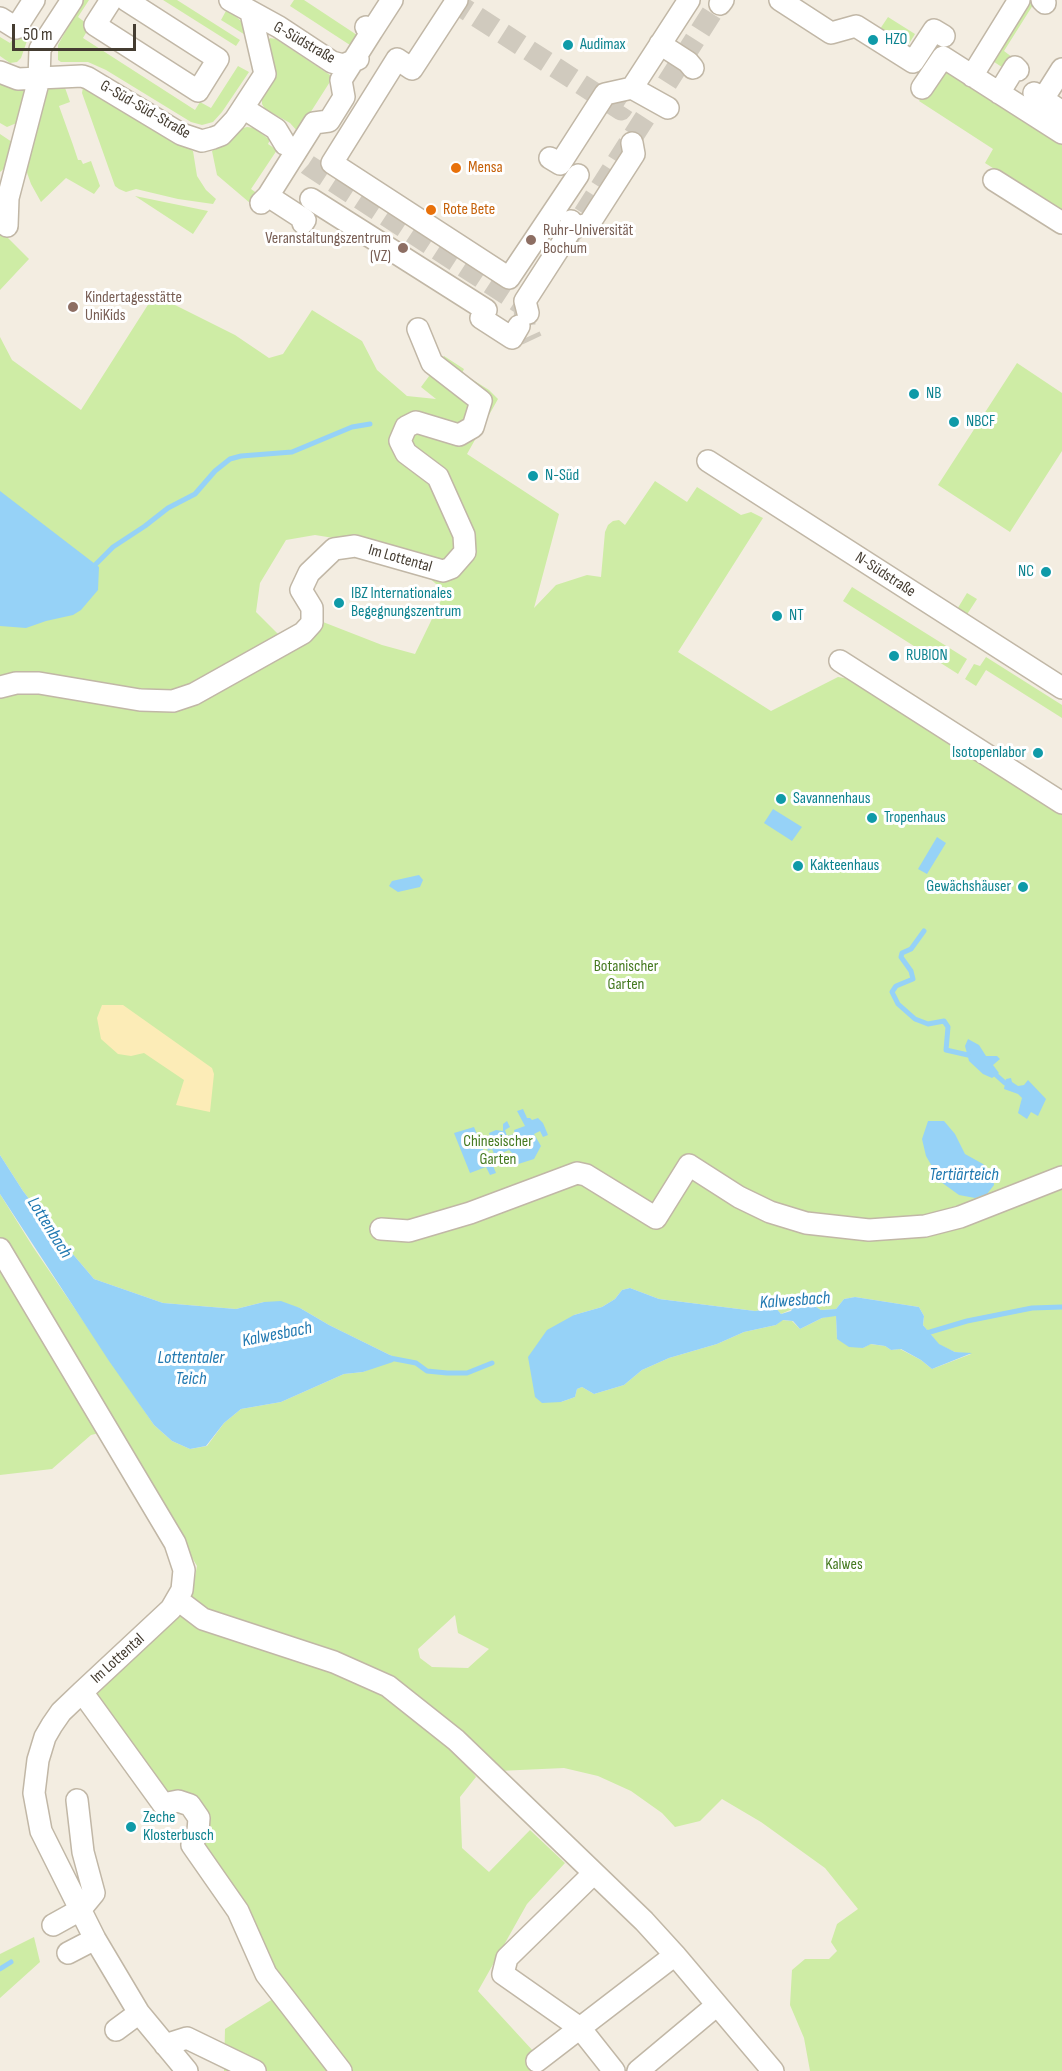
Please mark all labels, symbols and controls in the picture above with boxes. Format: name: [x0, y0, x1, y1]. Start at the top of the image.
scale bar: [15, 12, 140, 50]
street label: G-Südstraße: [270, 18, 338, 68]
text: 50 m: [23, 24, 53, 45]
place label: HZO: [885, 30, 907, 50]
marker: HZO: [866, 33, 880, 47]
place label: Audimax: [580, 35, 626, 55]
marker: Audimax: [561, 38, 575, 52]
street label: G-Süd-Süd-Straße: [96, 76, 194, 144]
place label: Mensa: [468, 158, 503, 178]
marker: Mensa: [449, 161, 463, 175]
place label: Rote Bete: [443, 200, 495, 220]
marker: Rote Bete: [424, 203, 438, 217]
place label: Ruhr-Universität Bochum: [543, 221, 633, 259]
place label: Veranstaltungszentrum (VZ): [265, 229, 391, 267]
marker: Ruhr-Universität Bochum: [524, 233, 538, 247]
marker: Veranstaltungszentrum (VZ): [396, 241, 410, 255]
place label: Kindertagesstätte UniKids: [85, 288, 182, 326]
marker: Kindertagesstätte UniKids: [66, 300, 80, 314]
place label: NB: [926, 384, 941, 404]
marker: NB: [907, 387, 921, 401]
place label: NBCF: [966, 412, 995, 432]
marker: NBCF: [947, 415, 961, 429]
place label: N-Süd: [545, 466, 579, 486]
marker: N-Süd: [526, 469, 540, 483]
street label: Im Lottental: [366, 541, 434, 577]
street label: N-Südstraße: [851, 548, 919, 602]
place label: NC: [1018, 562, 1034, 582]
marker: NC: [1039, 565, 1053, 579]
place label: IBZ Internationales Begegnungszentrum: [351, 584, 461, 622]
marker: IBZ Internationales Begegnungszentrum: [332, 596, 346, 610]
place label: NT: [789, 606, 804, 626]
marker: NT: [770, 609, 784, 623]
place label: RUBION: [906, 646, 948, 666]
marker: RUBION: [887, 649, 901, 663]
place label: Isotopenlabor: [952, 743, 1026, 763]
marker: Isotopenlabor: [1031, 746, 1045, 760]
place label: Savannenhaus: [793, 789, 870, 809]
marker: Savannenhaus: [774, 792, 788, 806]
place label: Tropenhaus: [884, 808, 946, 828]
marker: Tropenhaus: [865, 811, 879, 825]
place label: Kakteenhaus: [810, 856, 879, 876]
marker: Kakteenhaus: [791, 859, 805, 873]
place label: Gewächshäuser: [926, 877, 1011, 897]
marker: Gewächshäuser: [1016, 880, 1030, 894]
park label: Botanischer Garten: [594, 957, 658, 995]
park label: Chinesischer Garten: [463, 1132, 533, 1170]
water label: Tertiärteich: [929, 1164, 999, 1186]
water label: Lottenbach: [22, 1193, 76, 1263]
water label: Kalwesbach: [759, 1288, 831, 1314]
water label: Kalwesbach: [240, 1318, 314, 1352]
water label: Lottentaler Teich: [158, 1347, 224, 1390]
park label: Kalwes: [825, 1555, 863, 1575]
street label: Im Lottental: [87, 1630, 149, 1688]
place label: Zeche Klosterbusch: [143, 1808, 214, 1846]
marker: Zeche Klosterbusch: [124, 1820, 138, 1834]

